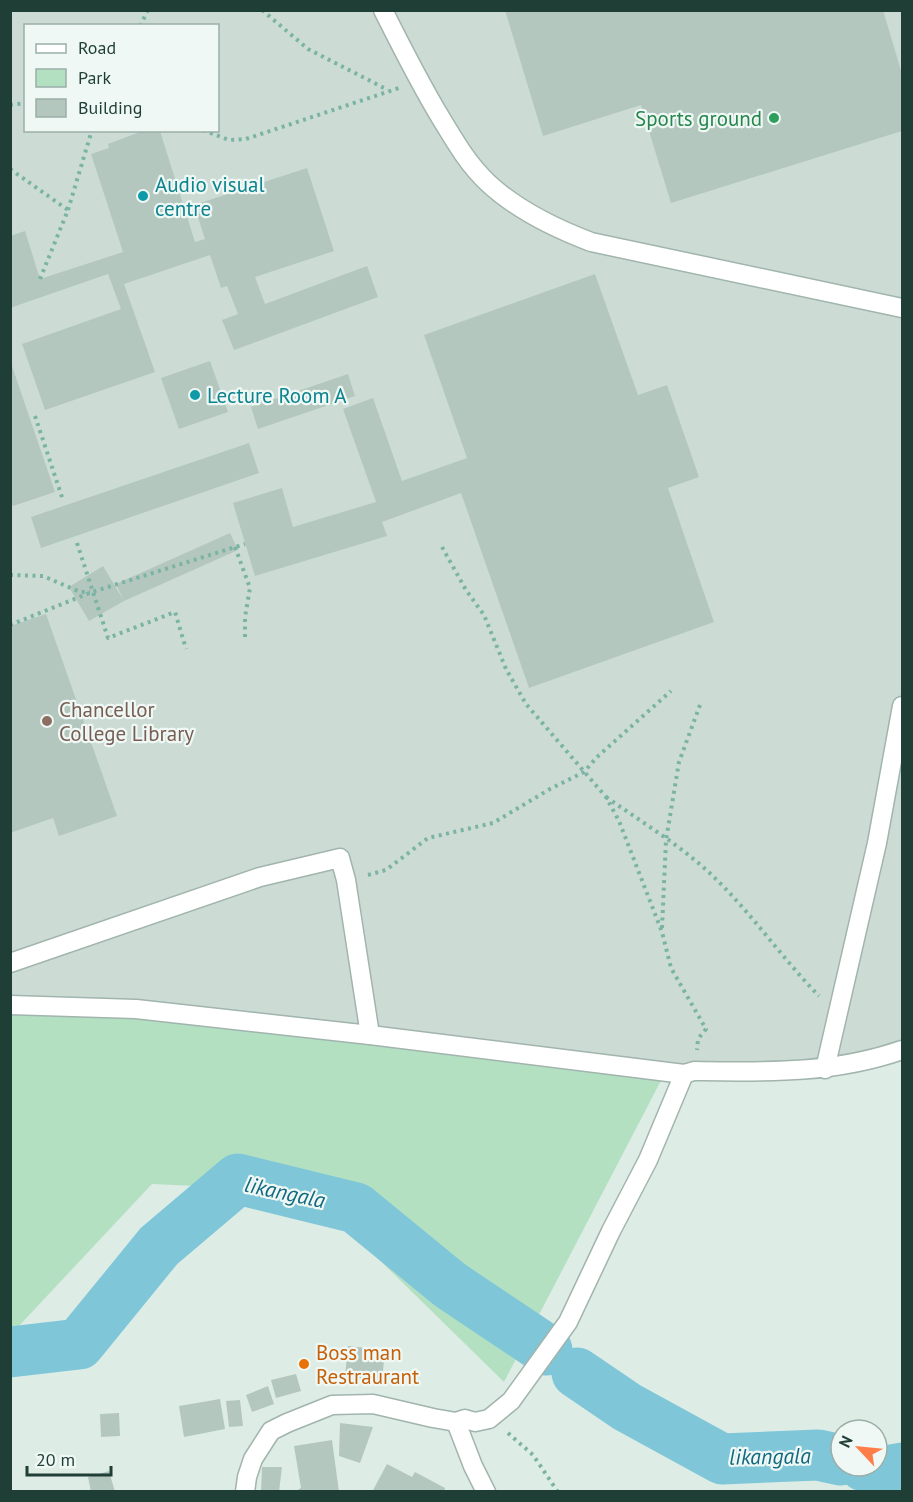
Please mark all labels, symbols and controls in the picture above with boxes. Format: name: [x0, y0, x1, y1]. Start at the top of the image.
legend: [24, 24, 219, 132]
text: Road: [78, 36, 116, 59]
text: Park: [78, 66, 111, 89]
text: Building: [78, 96, 142, 119]
place label: Sports ground: [635, 105, 762, 132]
marker: Sports ground: [767, 111, 781, 125]
place label: Audio visual centre: [155, 171, 265, 222]
marker: Audio visual centre: [136, 189, 150, 203]
place label: Lecture Room A: [207, 382, 347, 409]
marker: Lecture Room A: [188, 388, 202, 402]
place label: Chancellor College Library: [59, 696, 194, 747]
marker: Chancellor College Library: [40, 714, 54, 728]
water label: likangala: [242, 1170, 328, 1214]
place label: Boss man Restraurant: [316, 1339, 419, 1390]
marker: Boss man Restraurant: [297, 1357, 311, 1371]
north arrow: [829, 1418, 889, 1478]
text: N: [834, 1432, 857, 1451]
scale bar: [27, 1439, 111, 1477]
water label: likangala: [729, 1441, 811, 1471]
text: 20 m: [36, 1448, 75, 1471]

